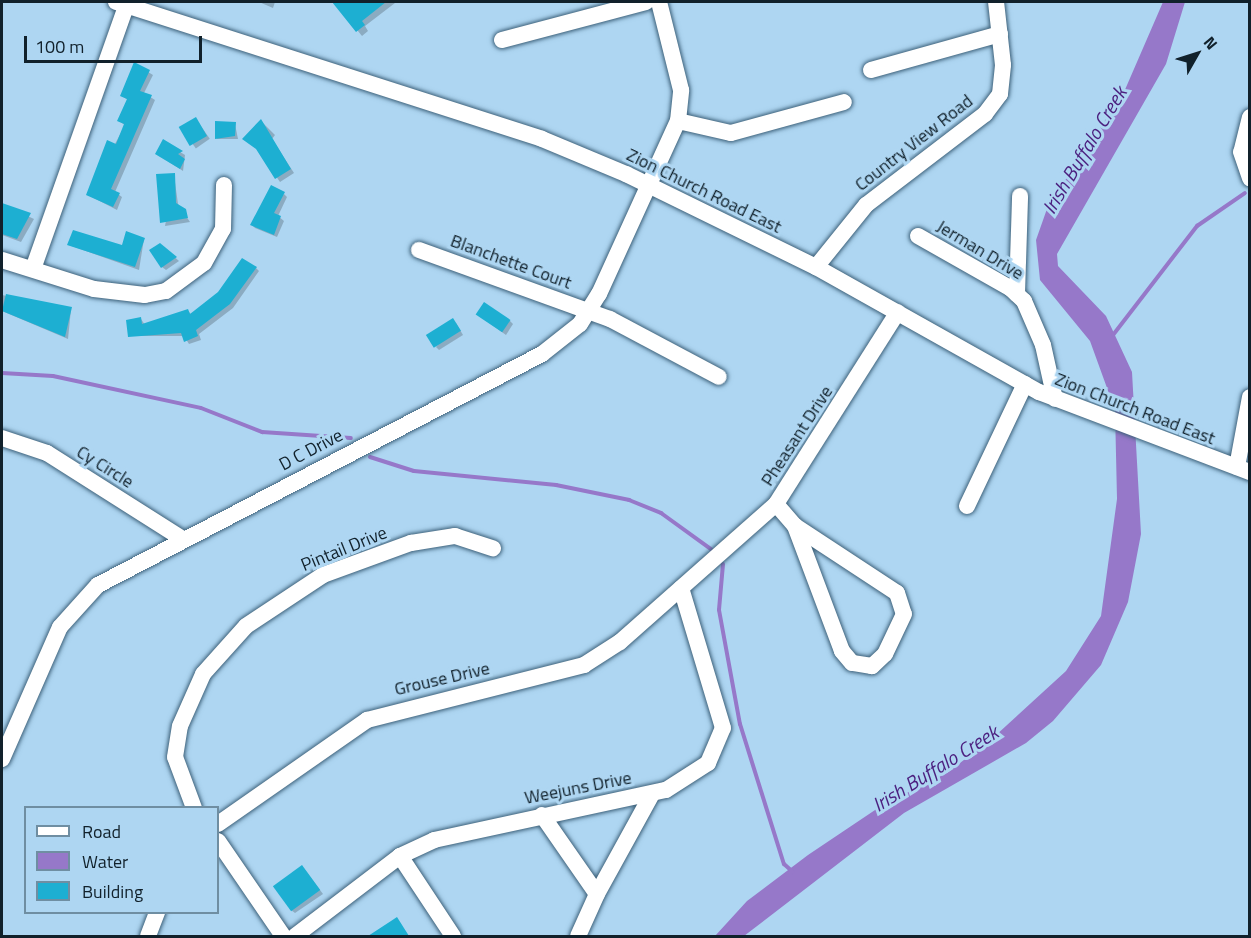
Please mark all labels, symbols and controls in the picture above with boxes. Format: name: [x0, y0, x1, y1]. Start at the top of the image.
scale bar: [27, 24, 206, 62]
north arrow: [1167, 24, 1227, 84]
text: N: [1198, 31, 1224, 55]
text: 100 m: [35, 33, 84, 60]
water label: Irish Buffalo Creek: [1037, 82, 1131, 218]
street label: Country View Road: [851, 90, 977, 196]
street label: Zion Church Road East: [623, 144, 785, 238]
street label: Jerman Drive: [933, 216, 1027, 284]
street label: Blanchette Court: [447, 230, 575, 294]
street label: Zion Church Road East: [1052, 368, 1218, 450]
street label: Pheasant Drive: [757, 382, 837, 490]
street label: D C Drive: [276, 424, 346, 476]
street label: Cy Circle: [73, 441, 137, 493]
street label: Pintail Drive: [298, 522, 390, 576]
street label: Grouse Drive: [392, 658, 492, 700]
water label: Irish Buffalo Creek: [868, 720, 1002, 816]
street label: Weejuns Drive: [523, 767, 633, 809]
legend: [24, 806, 219, 914]
text: Road: [82, 818, 121, 845]
text: Water: [82, 848, 128, 875]
text: Building: [82, 878, 143, 905]

